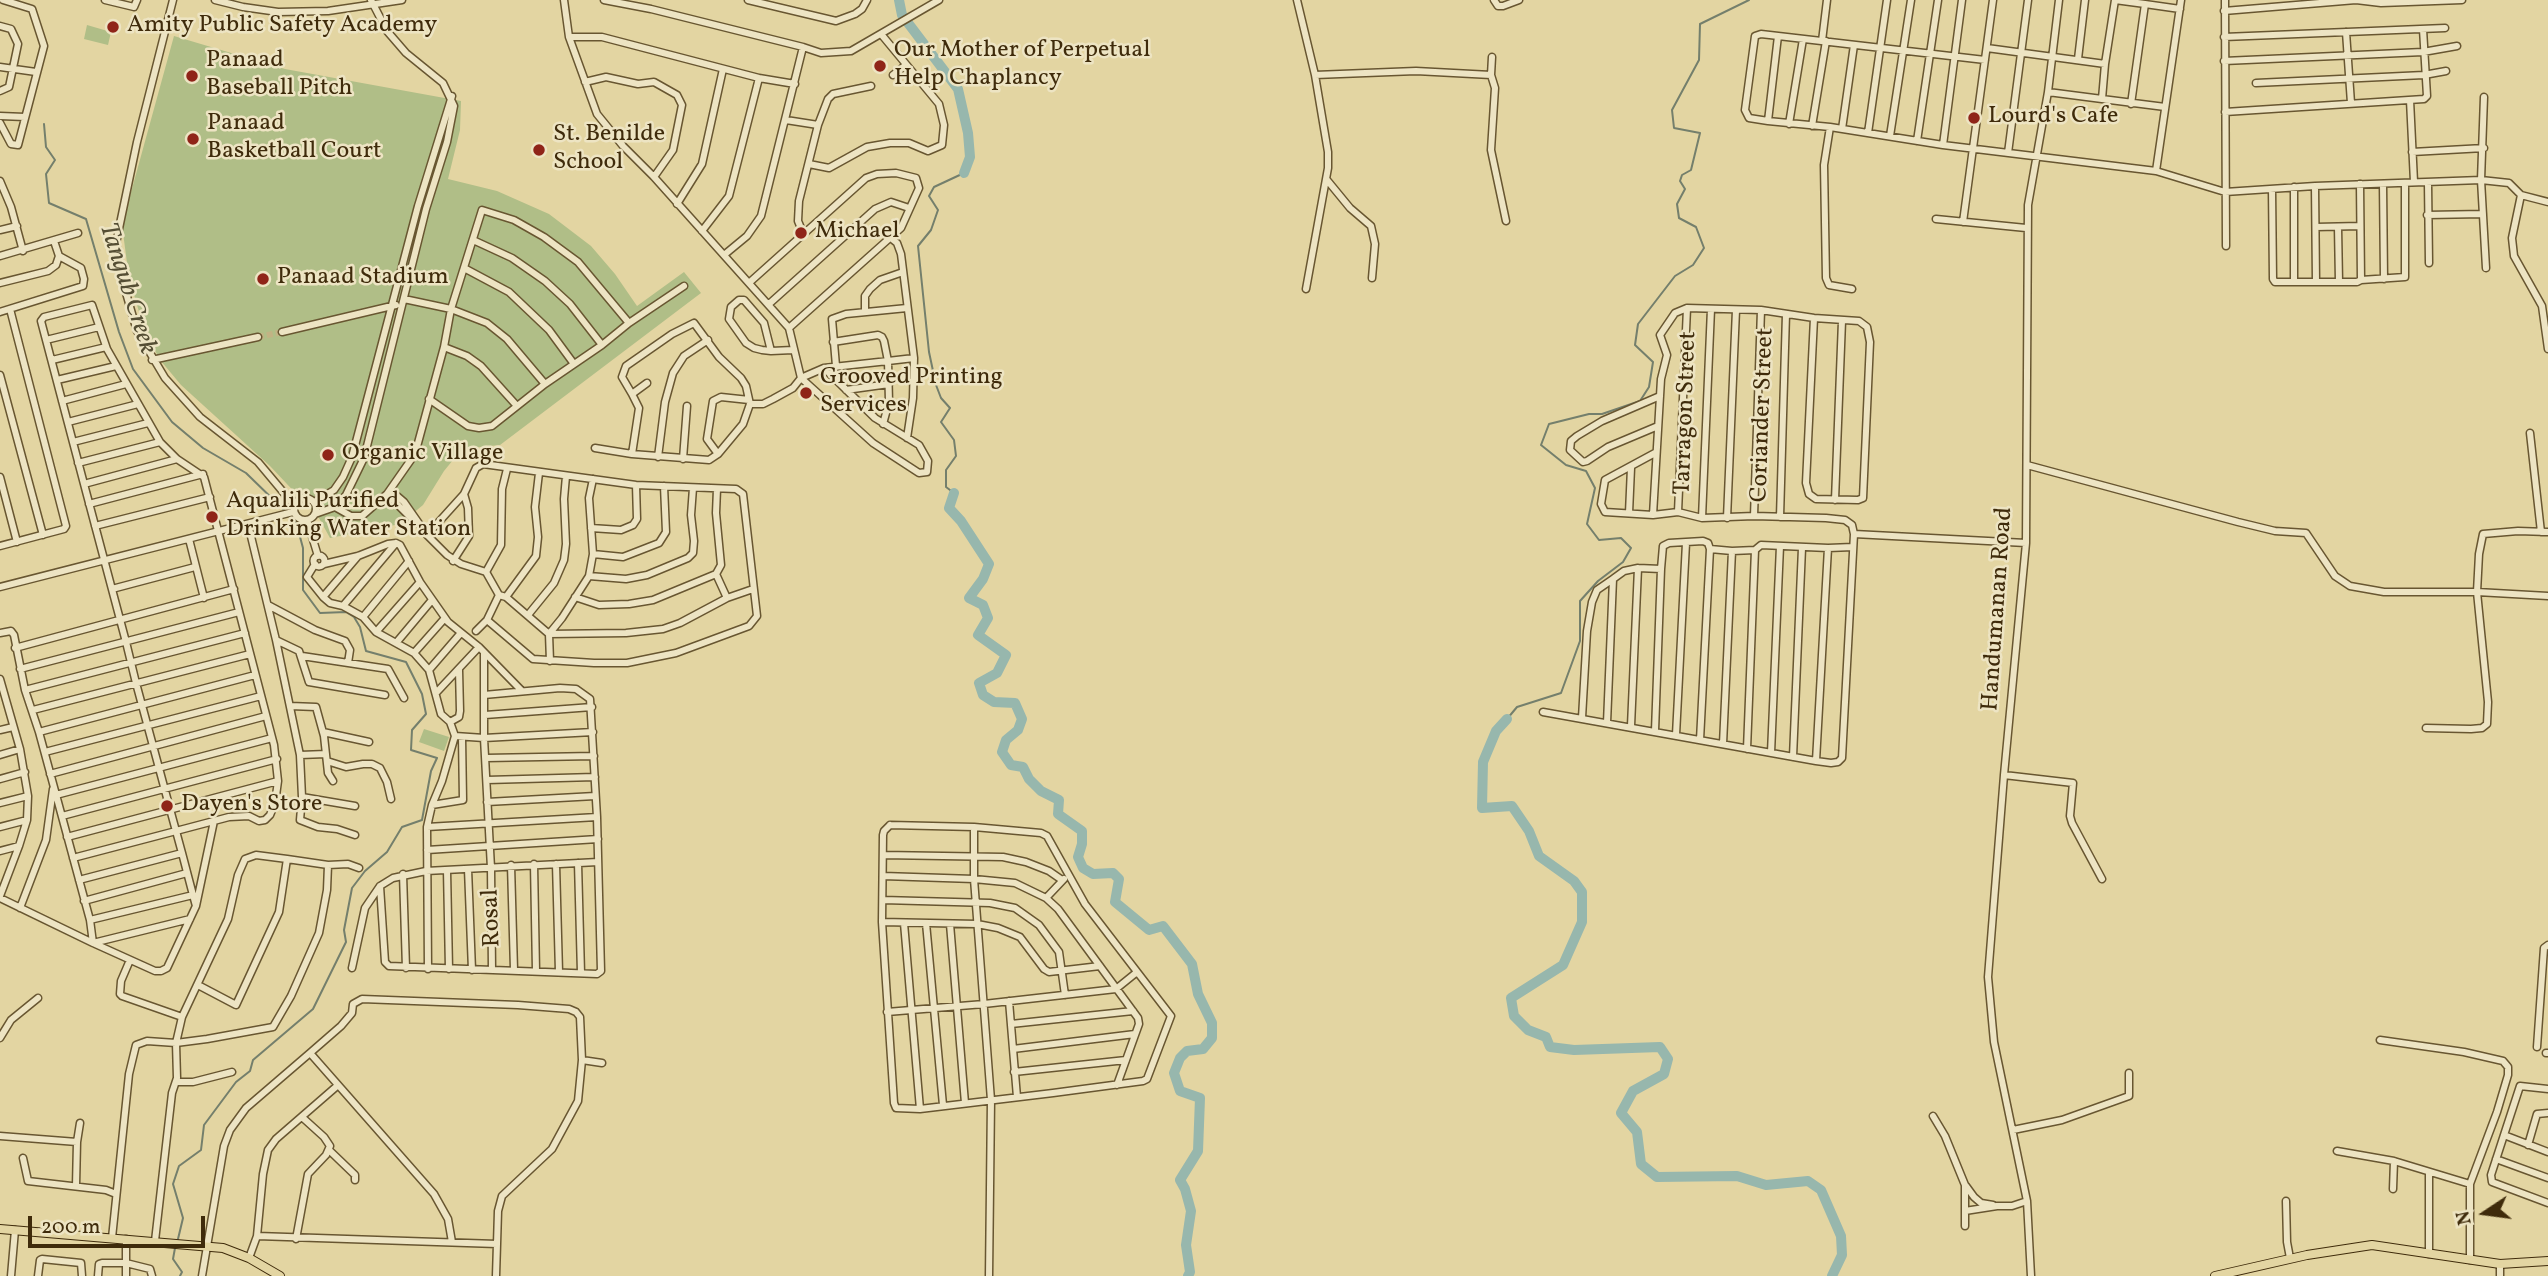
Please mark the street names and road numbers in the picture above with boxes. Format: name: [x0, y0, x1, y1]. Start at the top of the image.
street label: Coriander Street: [1747, 327, 1781, 503]
street label: Tarragon Street: [1670, 331, 1704, 495]
street label: Handumanan Road: [1978, 506, 2020, 712]
street label: Rosal: [478, 888, 508, 948]

